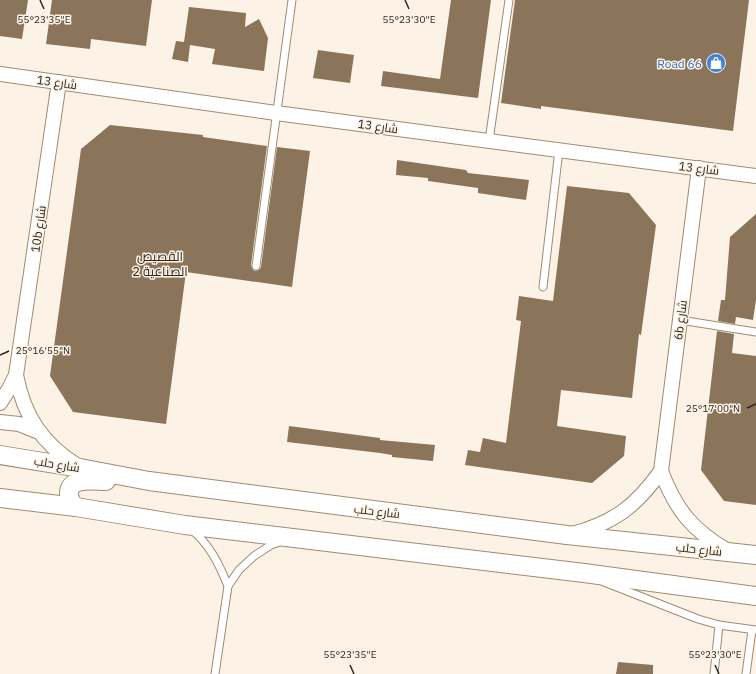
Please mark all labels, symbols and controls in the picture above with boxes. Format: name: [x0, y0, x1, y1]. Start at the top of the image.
text: 55°23'35"E: [17, 13, 71, 26]
text: 55°23'30"E: [382, 13, 436, 26]
shop icon: Road 66: [705, 52, 727, 74]
place label: Road 66: [657, 56, 702, 71]
street label: شارع 13: [36, 72, 78, 93]
street label: شارع 13: [357, 116, 399, 137]
street label: شارع 13: [678, 158, 720, 179]
street label: 10b شارع: [27, 204, 50, 254]
district label: القصيص الصناعية 2: [132, 248, 188, 280]
street label: 6b شارع: [670, 299, 691, 341]
text: 25°16'55"N: [16, 344, 70, 357]
text: 25°17'00"N: [686, 402, 740, 415]
street label: شارع حلب: [33, 453, 81, 476]
street label: شارع حلب: [353, 501, 401, 522]
street label: شارع حلب: [675, 539, 723, 560]
text: 55°23'35"E: [323, 648, 377, 661]
text: 55°23'30"E: [688, 648, 742, 661]

